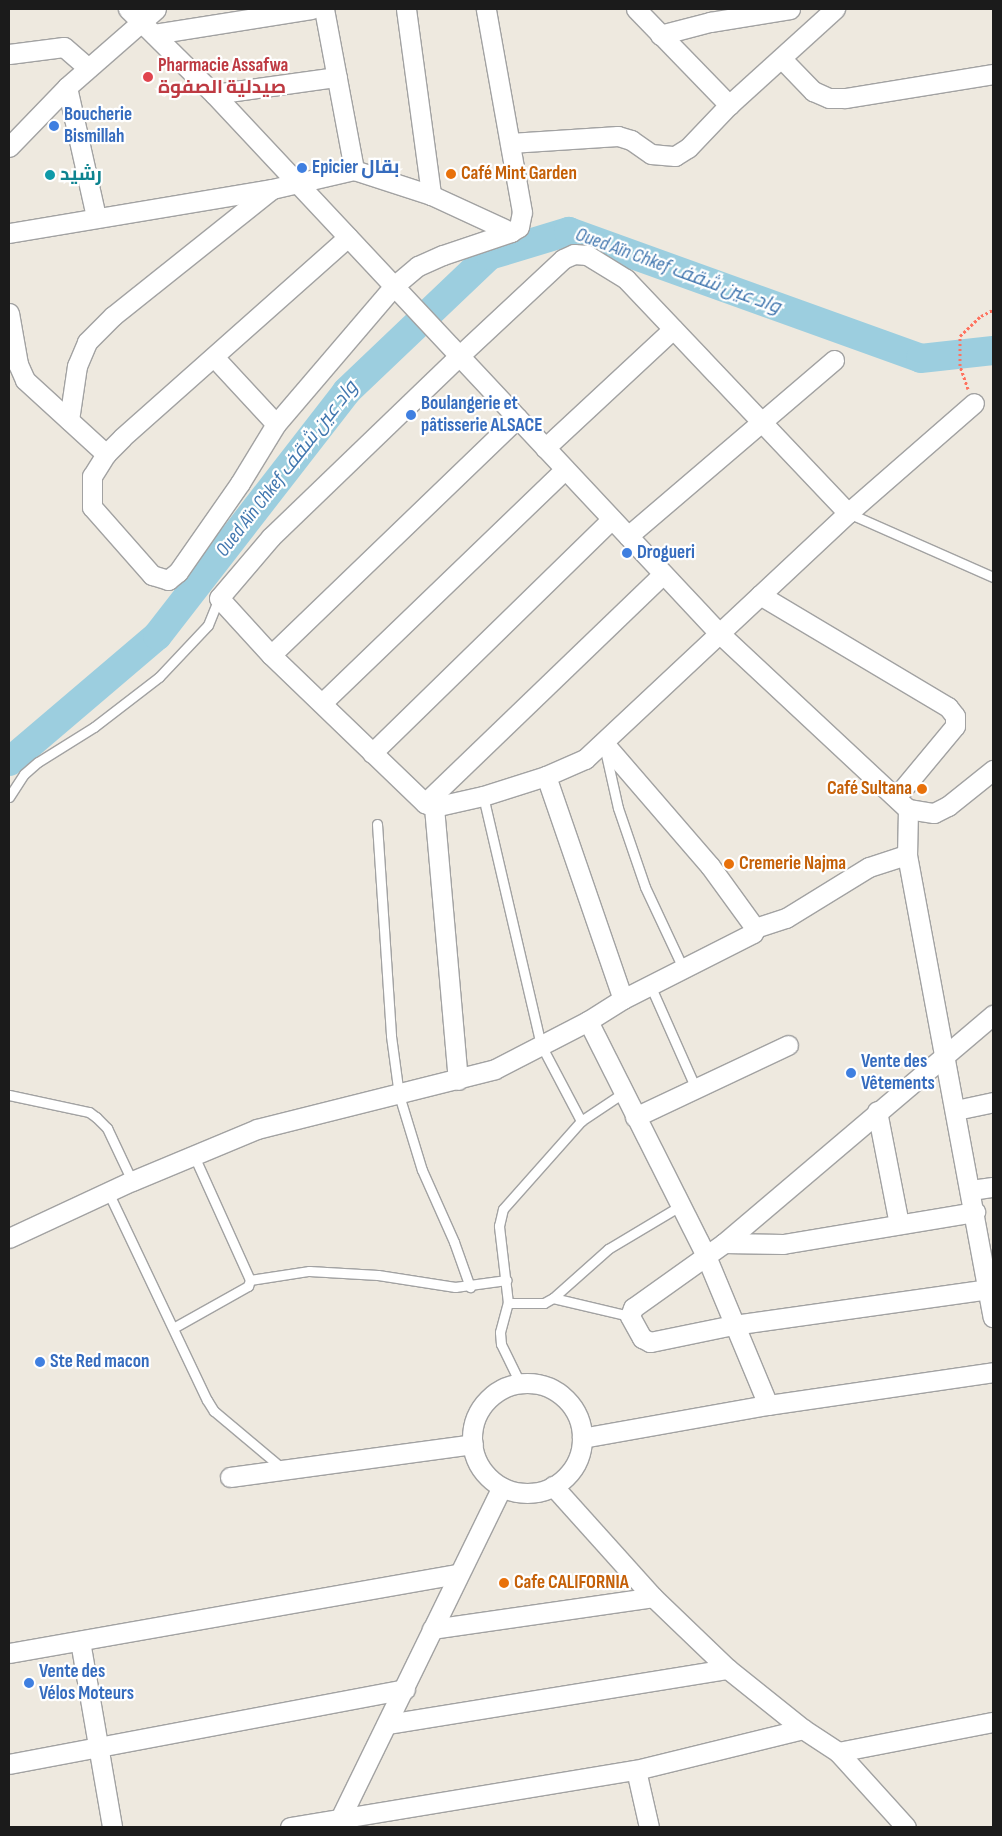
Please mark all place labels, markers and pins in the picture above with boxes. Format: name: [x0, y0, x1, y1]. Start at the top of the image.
place label: Pharmacie Assafwa صيدلية الصفوة: [158, 55, 288, 99]
marker: Pharmacie Assafwa صيدلية الصفوة: [142, 71, 154, 83]
place label: Boucherie Bismillah: [64, 104, 132, 148]
marker: Boucherie Bismillah: [48, 120, 60, 132]
place label: Epicier بقال: [312, 157, 399, 179]
marker: Epicier بقال: [296, 162, 308, 174]
place label: Café Mint Garden: [461, 163, 577, 185]
place label: رشيد: [60, 164, 102, 186]
marker: Café Mint Garden: [445, 168, 457, 180]
marker: رشيد: [44, 169, 56, 181]
place label: Boulangerie et pâtisserie ALSACE: [421, 393, 542, 437]
marker: Boulangerie et pâtisserie ALSACE: [405, 409, 417, 421]
place label: Drogueri: [637, 542, 695, 564]
marker: Drogueri: [621, 547, 633, 559]
place label: Café Sultana: [827, 778, 912, 800]
marker: Café Sultana: [916, 783, 928, 795]
place label: Cremerie Najma: [739, 853, 846, 875]
marker: Cremerie Najma: [723, 858, 735, 870]
place label: Vente des Vêtements: [861, 1051, 935, 1095]
marker: Vente des Vêtements: [845, 1067, 857, 1079]
place label: Ste Red macon: [50, 1351, 149, 1373]
marker: Ste Red macon: [34, 1356, 46, 1368]
place label: Cafe CALIFORNIA: [514, 1572, 629, 1594]
marker: Cafe CALIFORNIA: [498, 1577, 510, 1589]
place label: Vente des Vélos Moteurs: [39, 1661, 134, 1705]
marker: Vente des Vélos Moteurs: [23, 1677, 35, 1689]

